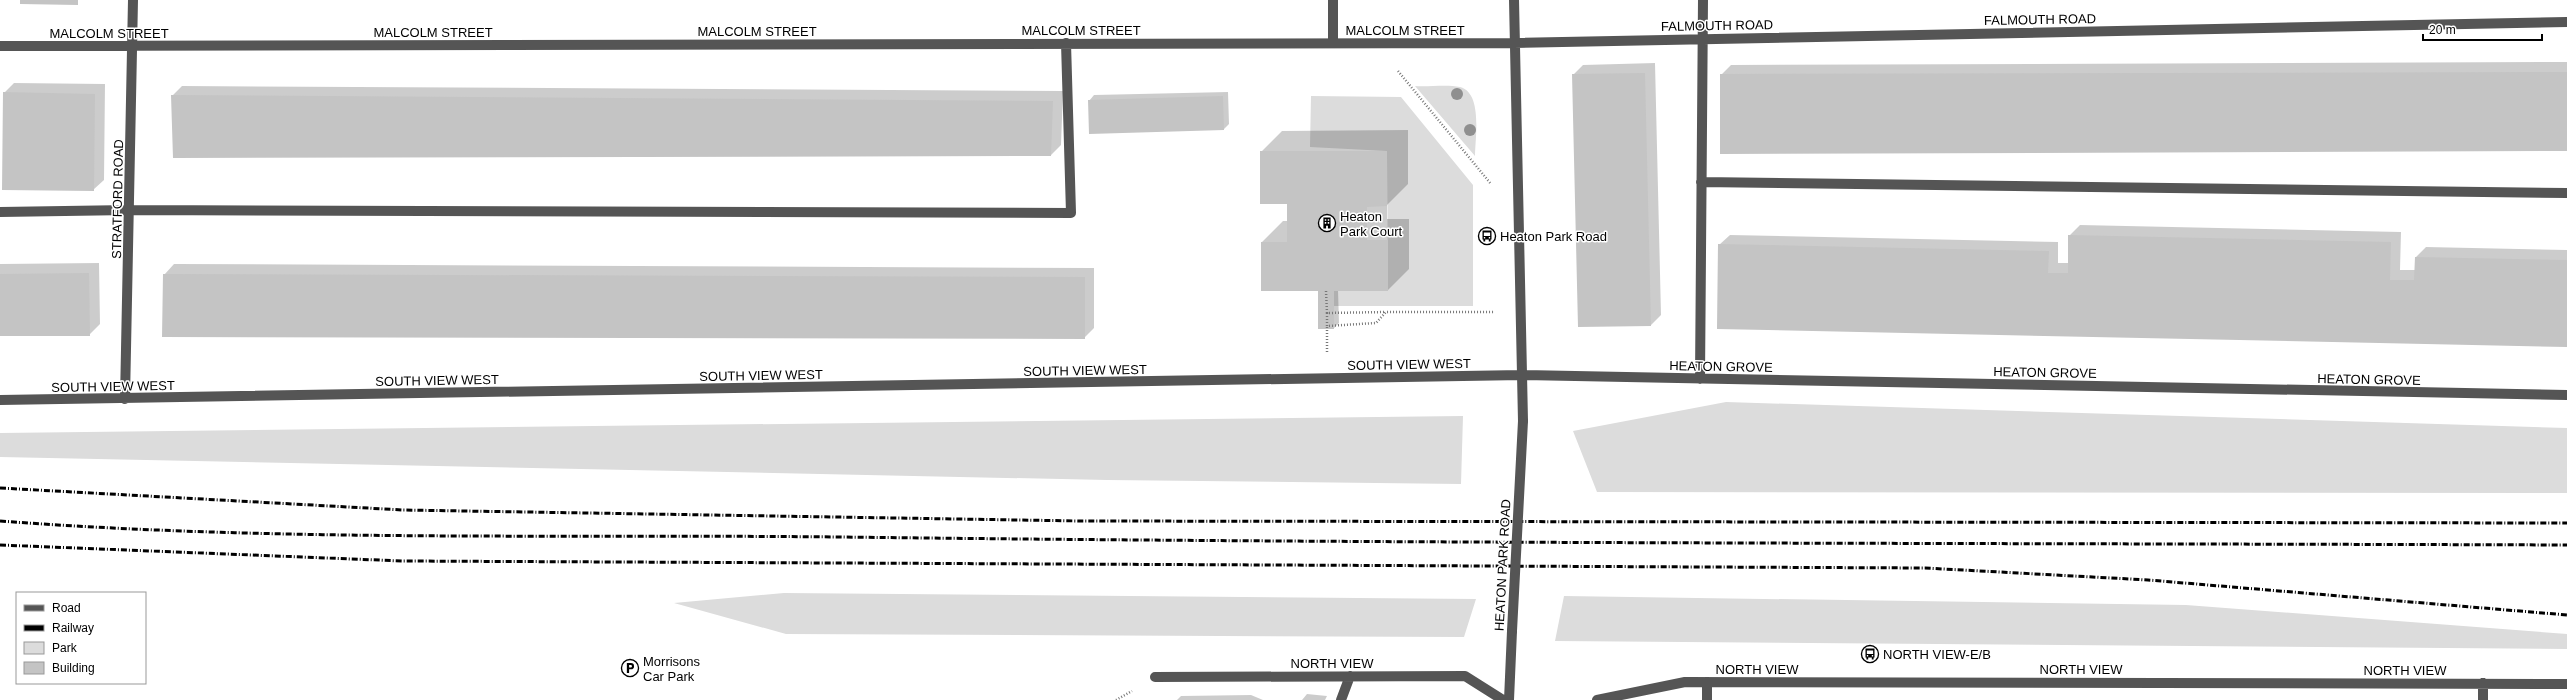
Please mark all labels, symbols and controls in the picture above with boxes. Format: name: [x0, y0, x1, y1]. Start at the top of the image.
street label: FALMOUTH ROAD: [1984, 11, 2096, 28]
scale bar: [2423, 16, 2542, 42]
street label: FALMOUTH ROAD: [1661, 17, 1773, 34]
street label: MALCOLM STREET: [1021, 23, 1141, 38]
street label: MALCOLM STREET: [1345, 23, 1465, 38]
text: 20 m: [2429, 23, 2456, 37]
street label: MALCOLM STREET: [697, 24, 817, 39]
street label: MALCOLM STREET: [373, 25, 493, 40]
street label: MALCOLM STREET: [49, 26, 169, 41]
street label: STRATFORD ROAD: [109, 139, 126, 259]
place label: Heaton Park Court: [1340, 209, 1403, 239]
building icon: Heaton Park Court: [1317, 213, 1337, 233]
bus stop icon: Heaton Park Road: [1477, 226, 1497, 246]
place label: Heaton Park Road: [1500, 229, 1607, 244]
street label: SOUTH VIEW WEST: [1347, 356, 1471, 373]
street label: HEATON GROVE: [1669, 358, 1773, 375]
street label: SOUTH VIEW WEST: [1023, 362, 1147, 379]
street label: HEATON GROVE: [1993, 364, 2097, 381]
street label: SOUTH VIEW WEST: [699, 367, 823, 384]
street label: HEATON GROVE: [2317, 371, 2421, 388]
street label: SOUTH VIEW WEST: [375, 372, 499, 389]
street label: SOUTH VIEW WEST: [51, 378, 175, 395]
street label: HEATON PARK ROAD: [1492, 499, 1513, 631]
legend: [16, 592, 146, 684]
text: Road: [52, 601, 81, 615]
text: Railway: [52, 621, 94, 635]
text: Park: [52, 641, 78, 655]
bus stop icon: NORTH VIEW-E/B: [1860, 644, 1880, 664]
place label: NORTH VIEW-E/B: [1883, 647, 1991, 662]
place label: Morrisons Car Park: [643, 654, 701, 684]
street label: NORTH VIEW: [1291, 656, 1374, 671]
parking icon: Morrisons Car Park: [620, 658, 640, 678]
text: Building: [52, 661, 95, 675]
street label: NORTH VIEW: [1716, 662, 1799, 677]
street label: NORTH VIEW: [2040, 662, 2123, 677]
street label: NORTH VIEW: [2364, 663, 2447, 678]

